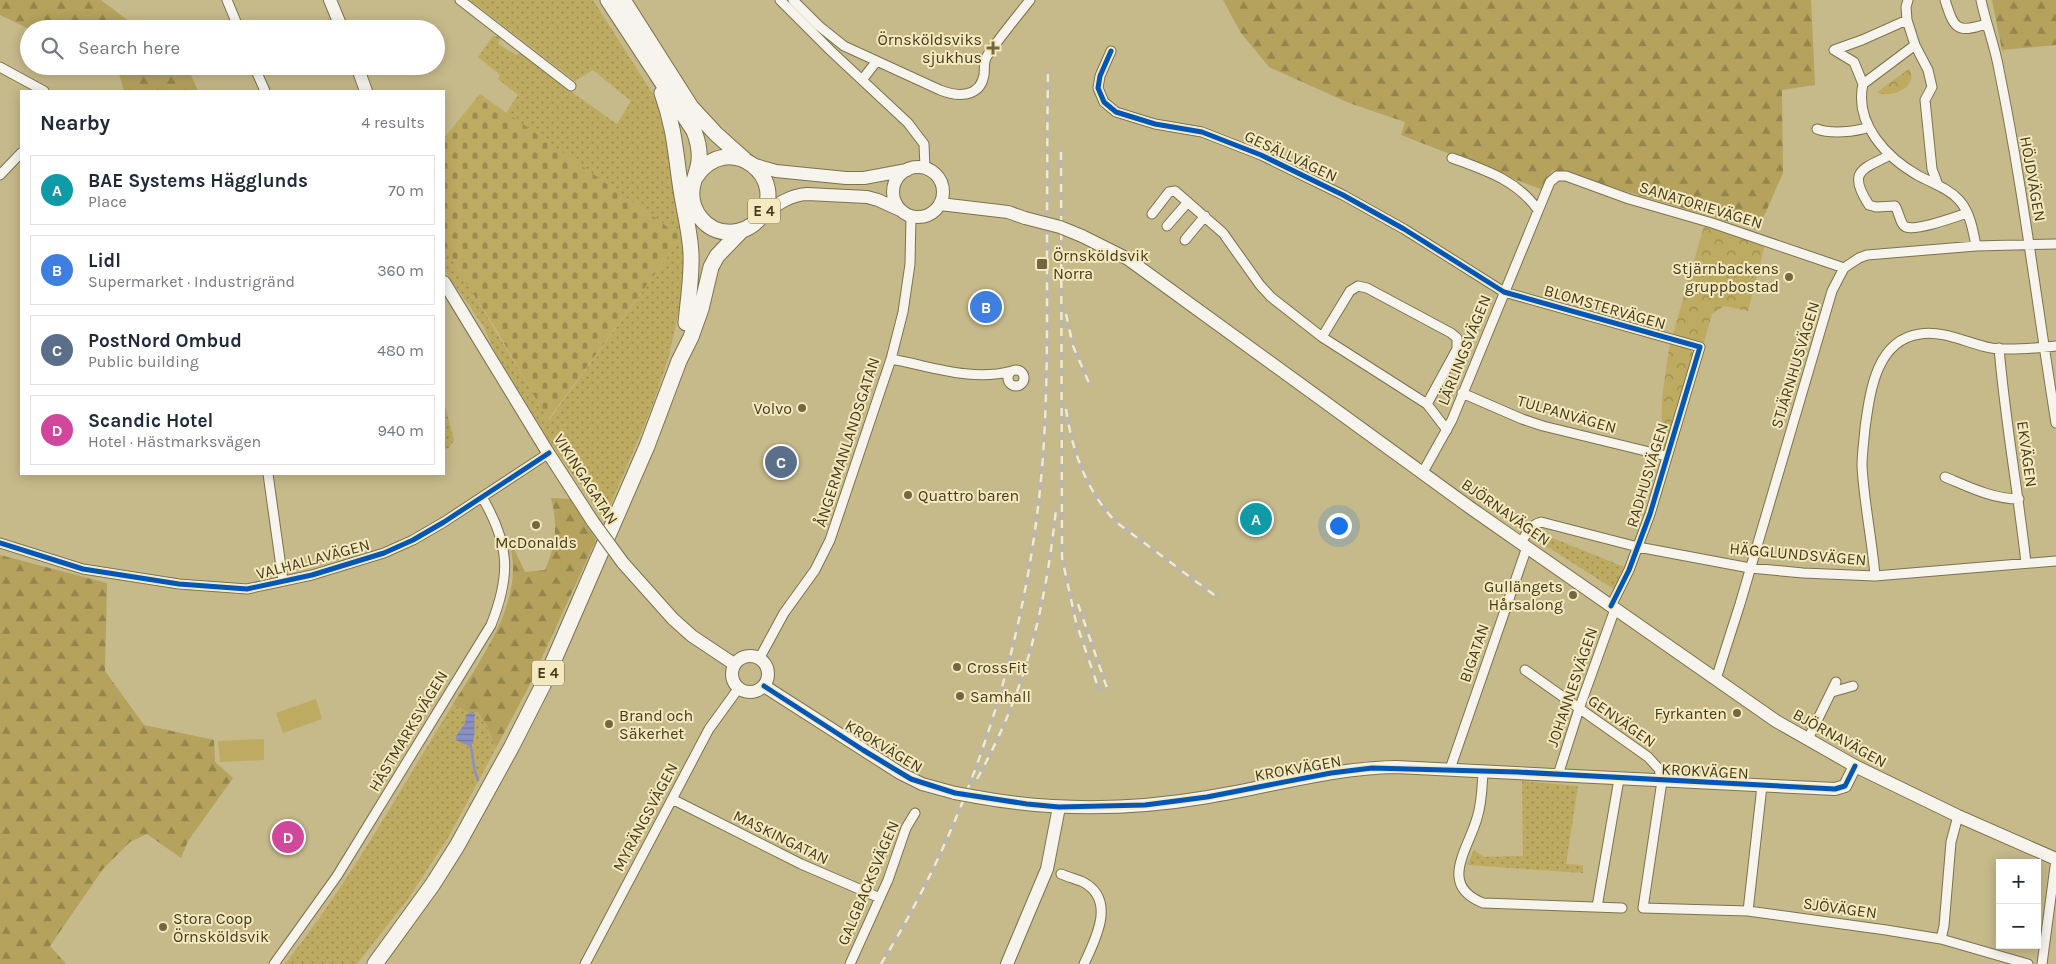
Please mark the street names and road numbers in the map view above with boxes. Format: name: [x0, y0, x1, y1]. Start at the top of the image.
street label: GESÄLLVÄGEN: [1242, 126, 1340, 186]
street label: HÖJDVÄGEN: [2016, 135, 2050, 223]
street label: SANATORIEVÄGEN: [1637, 177, 1765, 233]
road number: E 4: [748, 198, 780, 224]
street label: BLOMSTERVÄGEN: [1542, 281, 1668, 333]
street label: LÄRLINGSVÄGEN: [1433, 292, 1495, 408]
street label: STJÄRNHUSVÄGEN: [1767, 299, 1823, 431]
street label: ÅNGERMANLANDSGATAN: [811, 355, 883, 529]
street label: TULPANVÄGEN: [1515, 391, 1619, 437]
street label: RADHUSVÄGEN: [1622, 420, 1672, 530]
street label: EKVÄGEN: [2013, 420, 2041, 488]
street label: VIKINGAGATAN: [550, 430, 622, 528]
street label: BJÖRNAVÄGEN: [1458, 474, 1554, 550]
street label: VALHALLAVÄGEN: [254, 535, 372, 583]
street label: HÄGGLUNDSVÄGEN: [1729, 539, 1867, 569]
street label: BIGATAN: [1455, 621, 1493, 685]
street label: JOHANNESVÄGEN: [1543, 625, 1601, 749]
road number: E 4: [532, 660, 564, 686]
street label: HÄSTMARKSVÄGEN: [364, 667, 452, 795]
street label: GENVÄGEN: [1585, 691, 1659, 751]
street label: BJÖRNAVÄGEN: [1790, 704, 1890, 772]
street label: KROKVÄGEN: [842, 715, 926, 777]
street label: KROKVÄGEN: [1253, 751, 1343, 785]
street label: MYRÄNGSVÄGEN: [608, 759, 682, 875]
street label: KROKVÄGEN: [1661, 759, 1749, 783]
street label: MASKINGATAN: [730, 806, 832, 868]
street label: GALGBACKSVÄGEN: [833, 818, 903, 948]
street label: SJÖVÄGEN: [1802, 893, 1878, 923]

